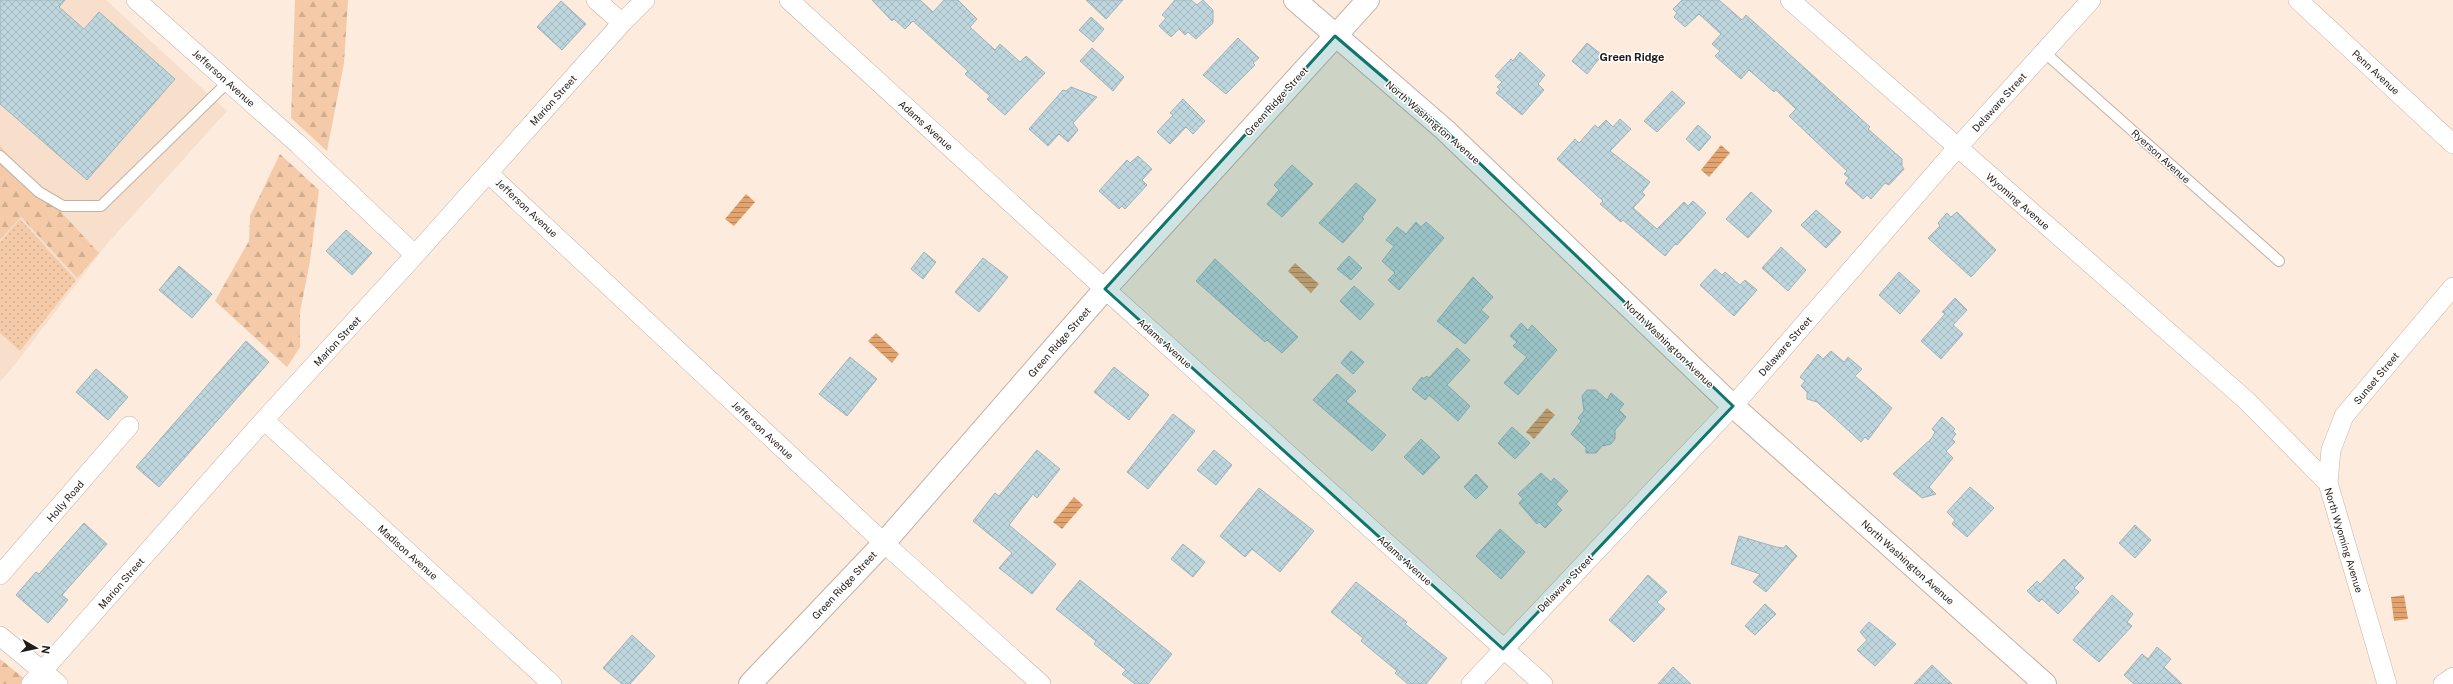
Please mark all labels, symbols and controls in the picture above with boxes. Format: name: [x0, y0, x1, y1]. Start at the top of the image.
street label: Jefferson Avenue: [190, 47, 258, 109]
street label: Penn Avenue: [2350, 47, 2402, 97]
district label: Green Ridge: [1600, 51, 1664, 63]
street label: Green Ridge Street: [1242, 64, 1310, 138]
street label: Delaware Street: [1969, 70, 2029, 134]
street label: Marion Street: [527, 72, 579, 128]
street label: North Washington Avenue: [1384, 78, 1483, 166]
street label: Adams Avenue: [896, 97, 956, 153]
street label: Ryerson Avenue: [2129, 127, 2193, 186]
street label: Wyoming Avenue: [1984, 170, 2053, 232]
street label: Jefferson Avenue: [494, 176, 561, 240]
street label: North Washington Avenue: [1621, 298, 1717, 390]
street label: Green Ridge Street: [1025, 304, 1093, 380]
street label: Marion Street: [311, 314, 363, 368]
street label: Delaware Street: [1756, 314, 1814, 378]
street label: Adams Avenue: [1135, 315, 1195, 371]
street label: Sunset Street: [2351, 349, 2401, 406]
street label: Jefferson Avenue: [730, 398, 797, 462]
street label: Holly Road: [44, 478, 86, 524]
street label: North Wyoming Avenue: [2322, 486, 2366, 594]
street label: North Washington Avenue: [1859, 517, 1957, 607]
street label: Madison Avenue: [376, 522, 441, 582]
street label: Adams Avenue: [1375, 532, 1435, 588]
street label: Green Ridge Street: [809, 548, 879, 622]
street label: Delaware Street: [1535, 552, 1596, 614]
street label: Marion Street: [96, 555, 147, 611]
north arrow: [16, 628, 56, 668]
text: N: [39, 644, 52, 655]

